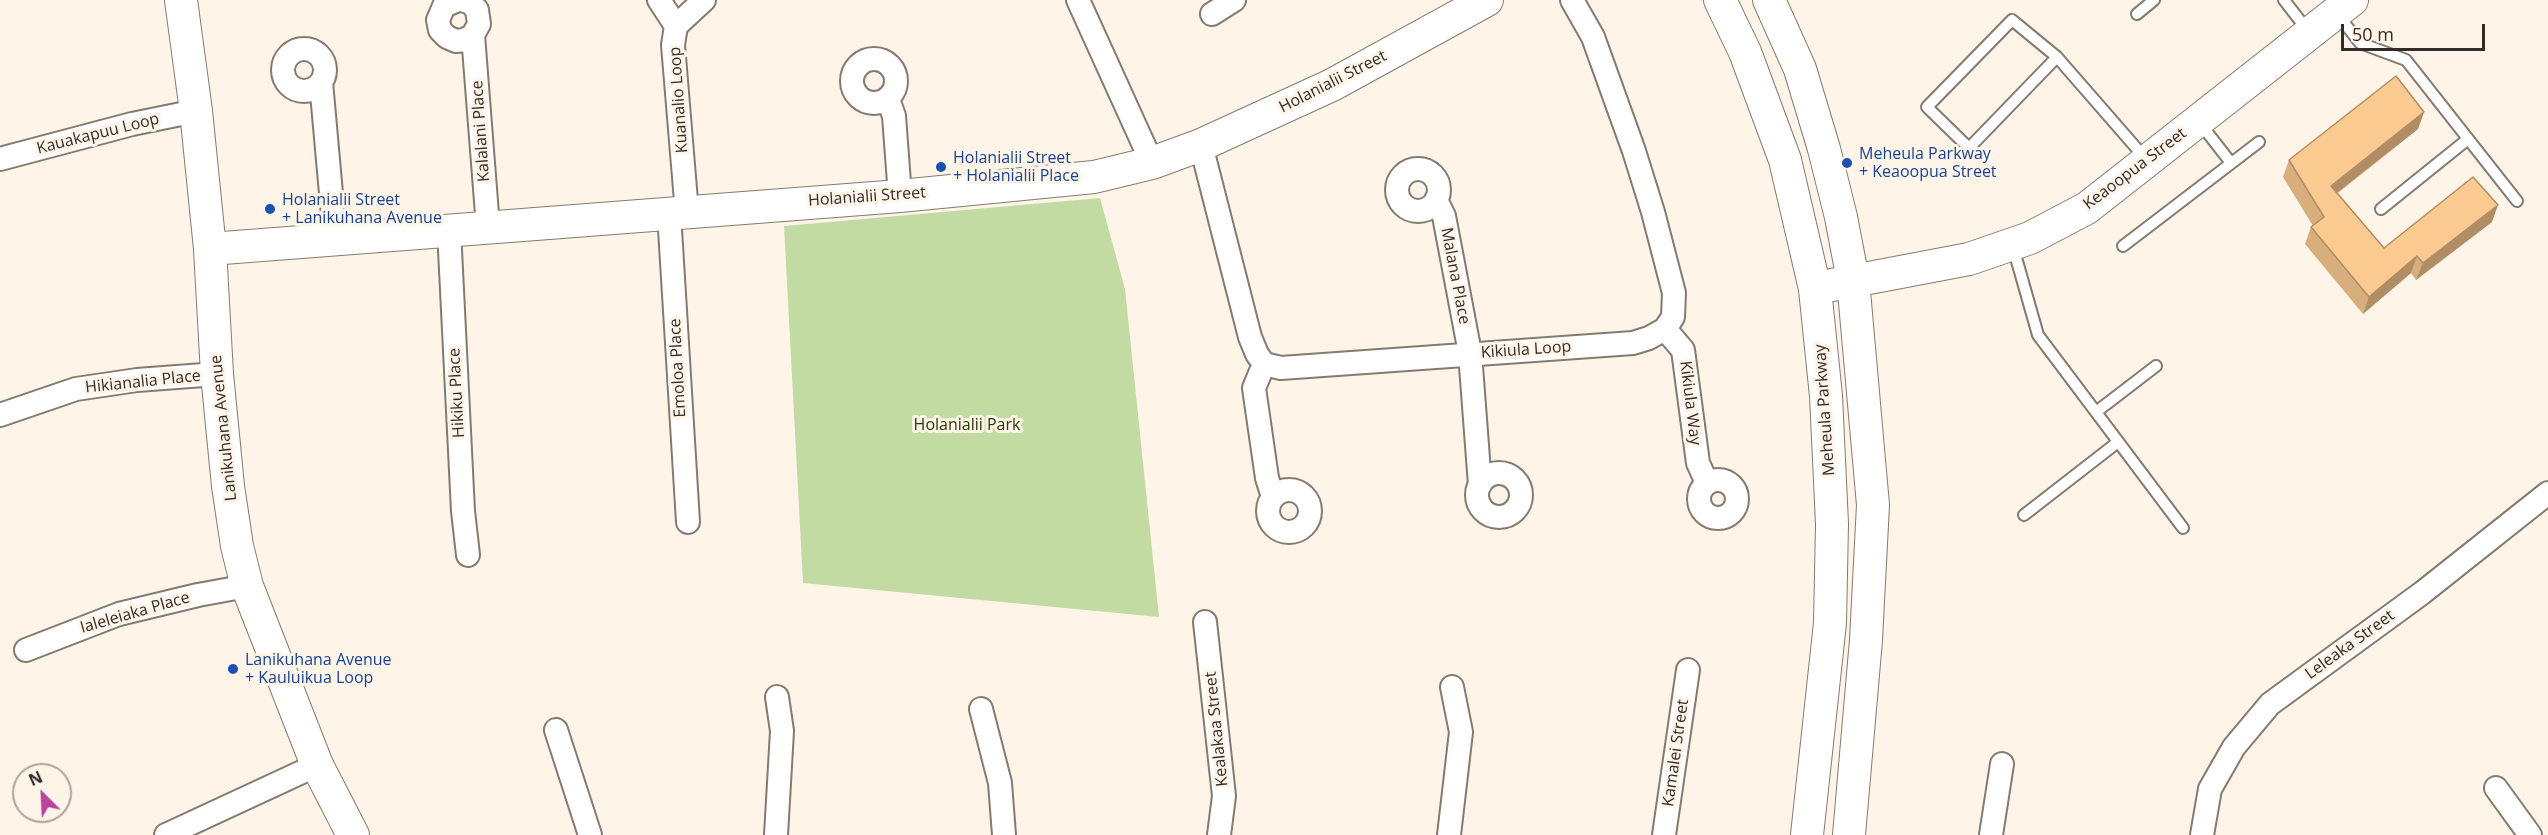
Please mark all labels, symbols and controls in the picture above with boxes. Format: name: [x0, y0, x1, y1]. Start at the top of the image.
scale bar: [2344, 12, 2488, 50]
text: 50 m: [2352, 22, 2394, 46]
street label: Kuanalio Loop: [666, 46, 692, 154]
street label: Holanialii Street: [1276, 47, 1390, 117]
street label: Kalalani Place: [468, 80, 494, 182]
street label: Kauakapuu Loop: [35, 109, 161, 159]
street label: Keaoopua Street: [2080, 124, 2190, 214]
place label: Meheula Parkway + Keaoopua Street: [1859, 144, 1997, 182]
place label: Holanialii Street + Holanialii Place: [953, 148, 1079, 186]
marker: Meheula Parkway + Keaoopua Street: [1840, 156, 1854, 170]
marker: Holanialii Street + Holanialii Place: [934, 160, 948, 174]
street label: Holanialii Street: [807, 183, 927, 211]
place label: Holanialii Street + Lanikuhana Avenue: [282, 190, 442, 228]
marker: Holanialii Street + Lanikuhana Avenue: [263, 202, 277, 216]
street label: Malana Place: [1436, 226, 1474, 326]
street label: Emoloa Place: [666, 318, 690, 418]
street label: Kikiula Loop: [1480, 337, 1572, 363]
street label: Meheula Parkway: [1811, 344, 1839, 476]
street label: Hikiku Place: [445, 348, 469, 438]
street label: Lanikuhana Avenue: [207, 354, 241, 502]
street label: Kikiula Way: [1675, 360, 1705, 446]
street label: Hikianalia Place: [84, 366, 202, 398]
park label: Holanialii Park: [914, 415, 1020, 435]
street label: Ialeleiaka Place: [78, 588, 192, 638]
street label: Leleaka Street: [2302, 606, 2398, 684]
place label: Lanikuhana Avenue + Kauluikua Loop: [245, 650, 392, 688]
marker: Lanikuhana Avenue + Kauluikua Loop: [226, 662, 240, 676]
street label: Kealakaa Street: [1201, 670, 1233, 788]
street label: Kamalei Street: [1659, 698, 1693, 808]
north arrow: [12, 763, 72, 823]
text: N: [25, 766, 46, 791]

